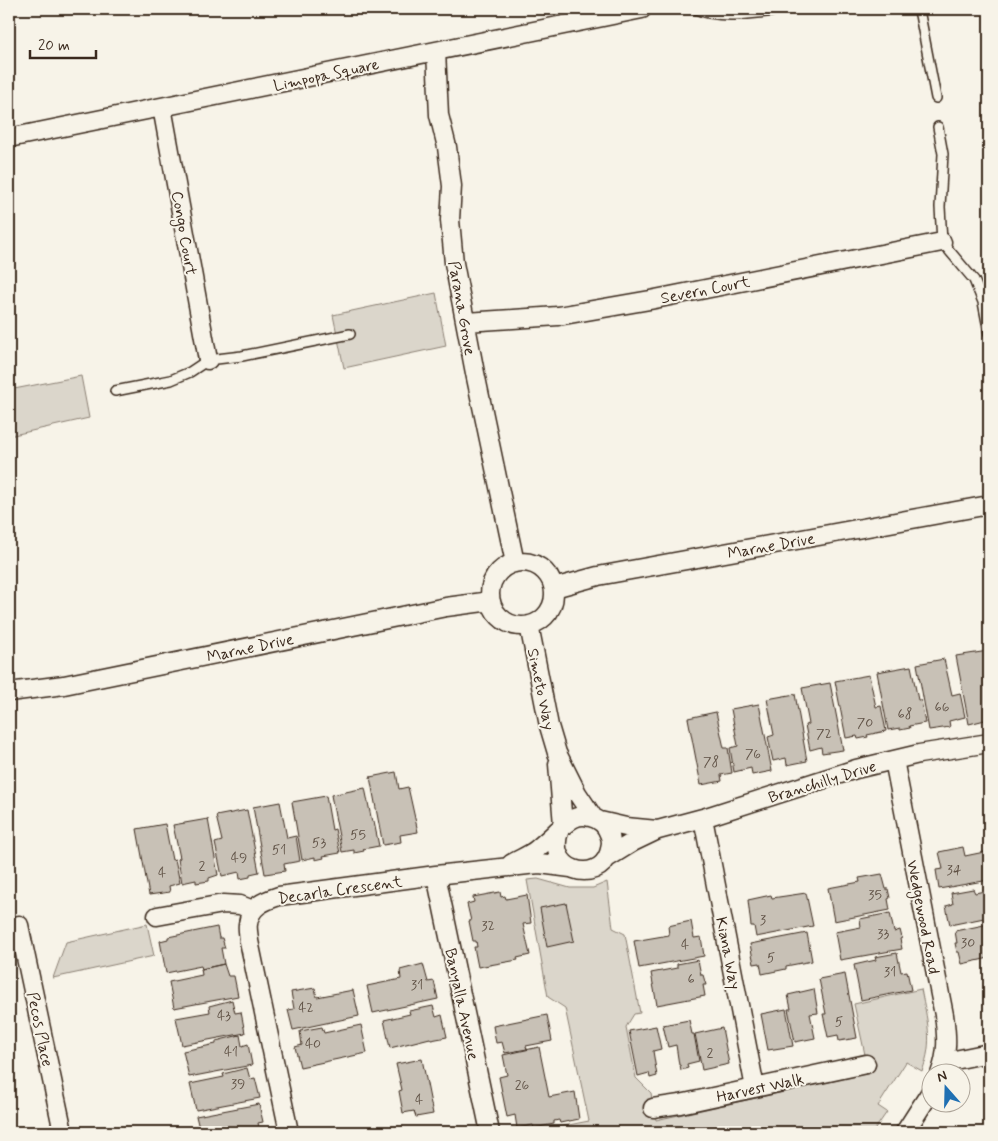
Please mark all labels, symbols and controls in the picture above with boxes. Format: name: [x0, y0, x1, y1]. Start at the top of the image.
scale bar: [30, 28, 96, 60]
text: 20 m: [38, 36, 70, 56]
street label: Limpopa Square: [272, 54, 381, 97]
street label: Congo Court: [165, 189, 201, 278]
street label: Parana Grove: [443, 259, 480, 357]
street label: Severn Court: [659, 271, 752, 309]
street label: Marne Drive: [726, 528, 817, 564]
street label: Marne Drive: [205, 629, 296, 668]
street label: Simeto Way: [522, 646, 559, 732]
house number: 66: [935, 698, 950, 716]
house number: 68: [898, 705, 912, 723]
house number: 70: [857, 714, 873, 732]
house number: 72: [816, 725, 832, 743]
house number: 76: [745, 745, 761, 763]
house number: 78: [703, 753, 719, 771]
street label: Branchilly Drive: [766, 756, 879, 809]
house number: 55: [350, 826, 366, 844]
house number: 53: [312, 834, 326, 852]
house number: 51: [272, 841, 286, 859]
house number: 49: [231, 849, 247, 867]
house number: 2: [199, 857, 206, 875]
street label: Wedgewood Road: [900, 858, 944, 976]
house number: 34: [947, 861, 962, 879]
house number: 4: [158, 864, 166, 882]
street label: Decarla Crescent: [277, 871, 404, 910]
house number: 35: [868, 886, 882, 904]
house number: 3: [760, 911, 766, 929]
street label: Kiana Way: [710, 915, 745, 991]
house number: 32: [481, 917, 495, 935]
house number: 33: [877, 925, 889, 943]
house number: 30: [961, 934, 975, 952]
house number: 4: [681, 936, 689, 954]
street label: Banyalla Avenue: [439, 946, 484, 1062]
house number: 5: [767, 949, 775, 967]
house number: 31: [884, 963, 896, 981]
house number: 6: [687, 970, 695, 988]
house number: 31: [411, 976, 423, 994]
street label: Pecos Place: [21, 990, 58, 1069]
house number: 42: [298, 999, 314, 1017]
house number: 43: [217, 1007, 231, 1025]
house number: 5: [835, 1013, 843, 1031]
house number: 40: [305, 1035, 321, 1053]
house number: 41: [224, 1043, 238, 1061]
house number: 2: [707, 1044, 714, 1062]
north arrow: [920, 1064, 970, 1114]
text: N: [934, 1067, 949, 1087]
street label: Harvest Walk: [715, 1069, 806, 1108]
house number: 39: [231, 1075, 245, 1093]
house number: 26: [515, 1076, 530, 1094]
house number: 4: [415, 1091, 423, 1109]

